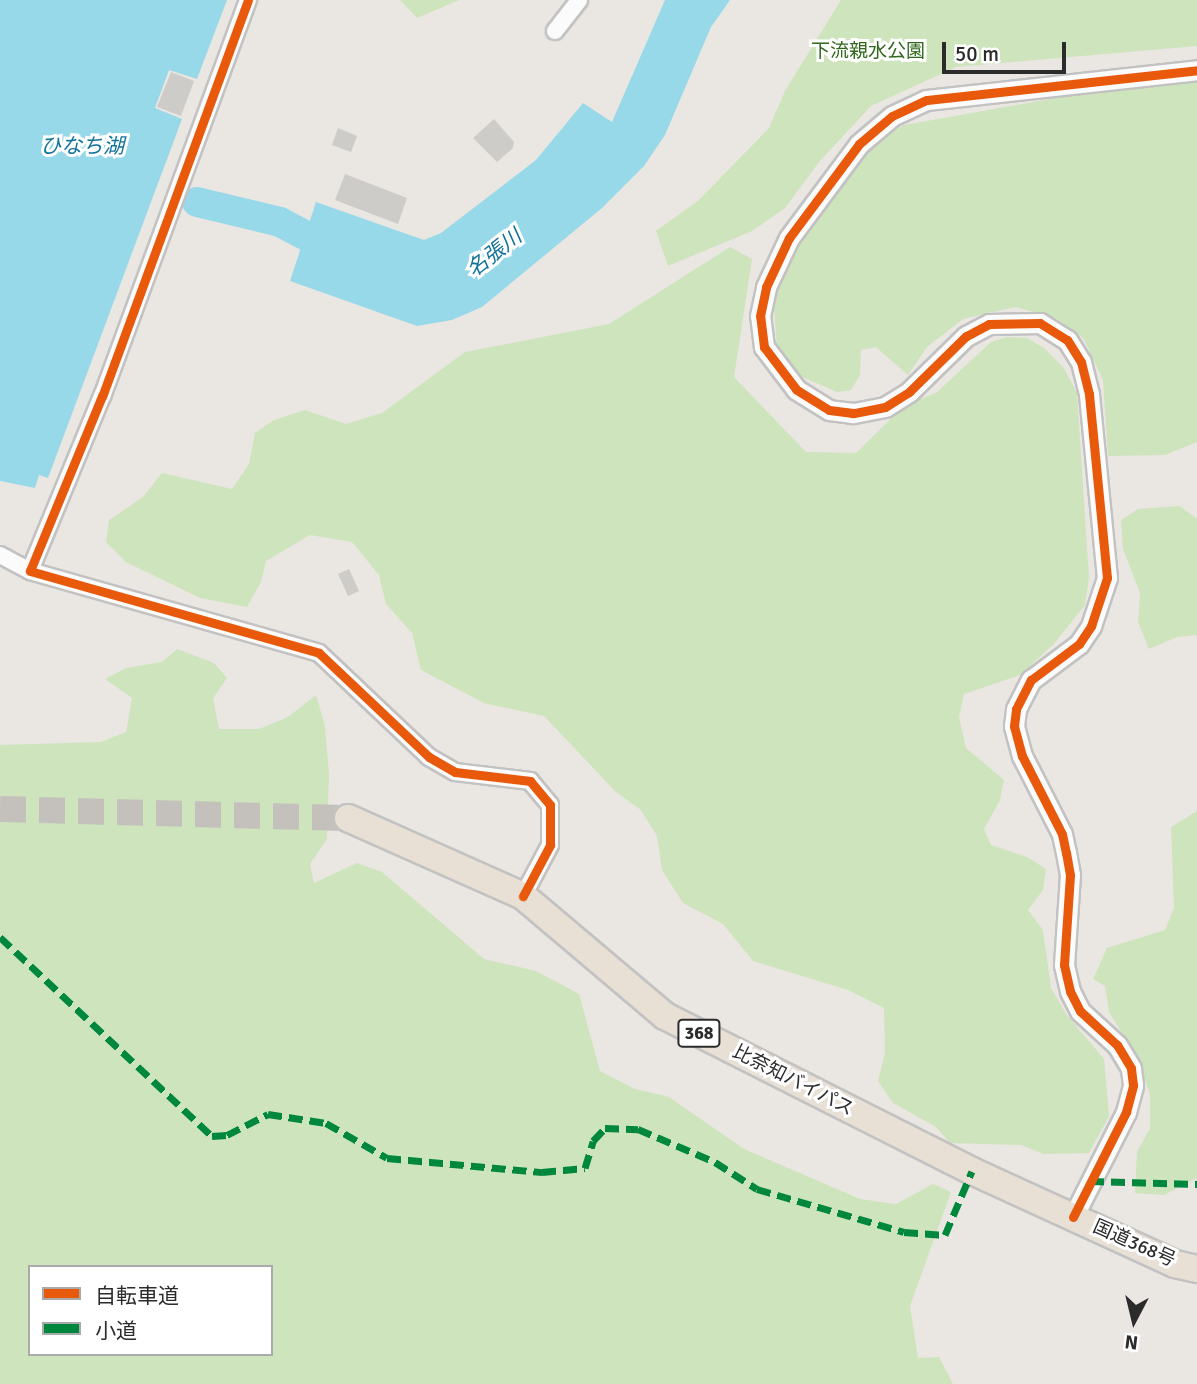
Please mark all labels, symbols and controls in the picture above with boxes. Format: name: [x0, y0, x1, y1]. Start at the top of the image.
scale bar: [945, 28, 1069, 72]
park label: 下流親水公園: [811, 41, 925, 63]
text: 50 m: [955, 41, 999, 67]
water label: ひなち湖: [40, 133, 124, 159]
water label: 名張川: [461, 224, 527, 282]
road number: 368: [676, 1018, 722, 1048]
street label: 比奈知バイパス: [729, 1041, 857, 1121]
street label: 国道368号: [1089, 1216, 1179, 1272]
legend: [28, 1265, 273, 1356]
text: 自転車道: [95, 1283, 179, 1309]
north arrow: [1099, 1286, 1169, 1356]
text: 小道: [95, 1318, 137, 1344]
text: N: [1123, 1329, 1139, 1355]

